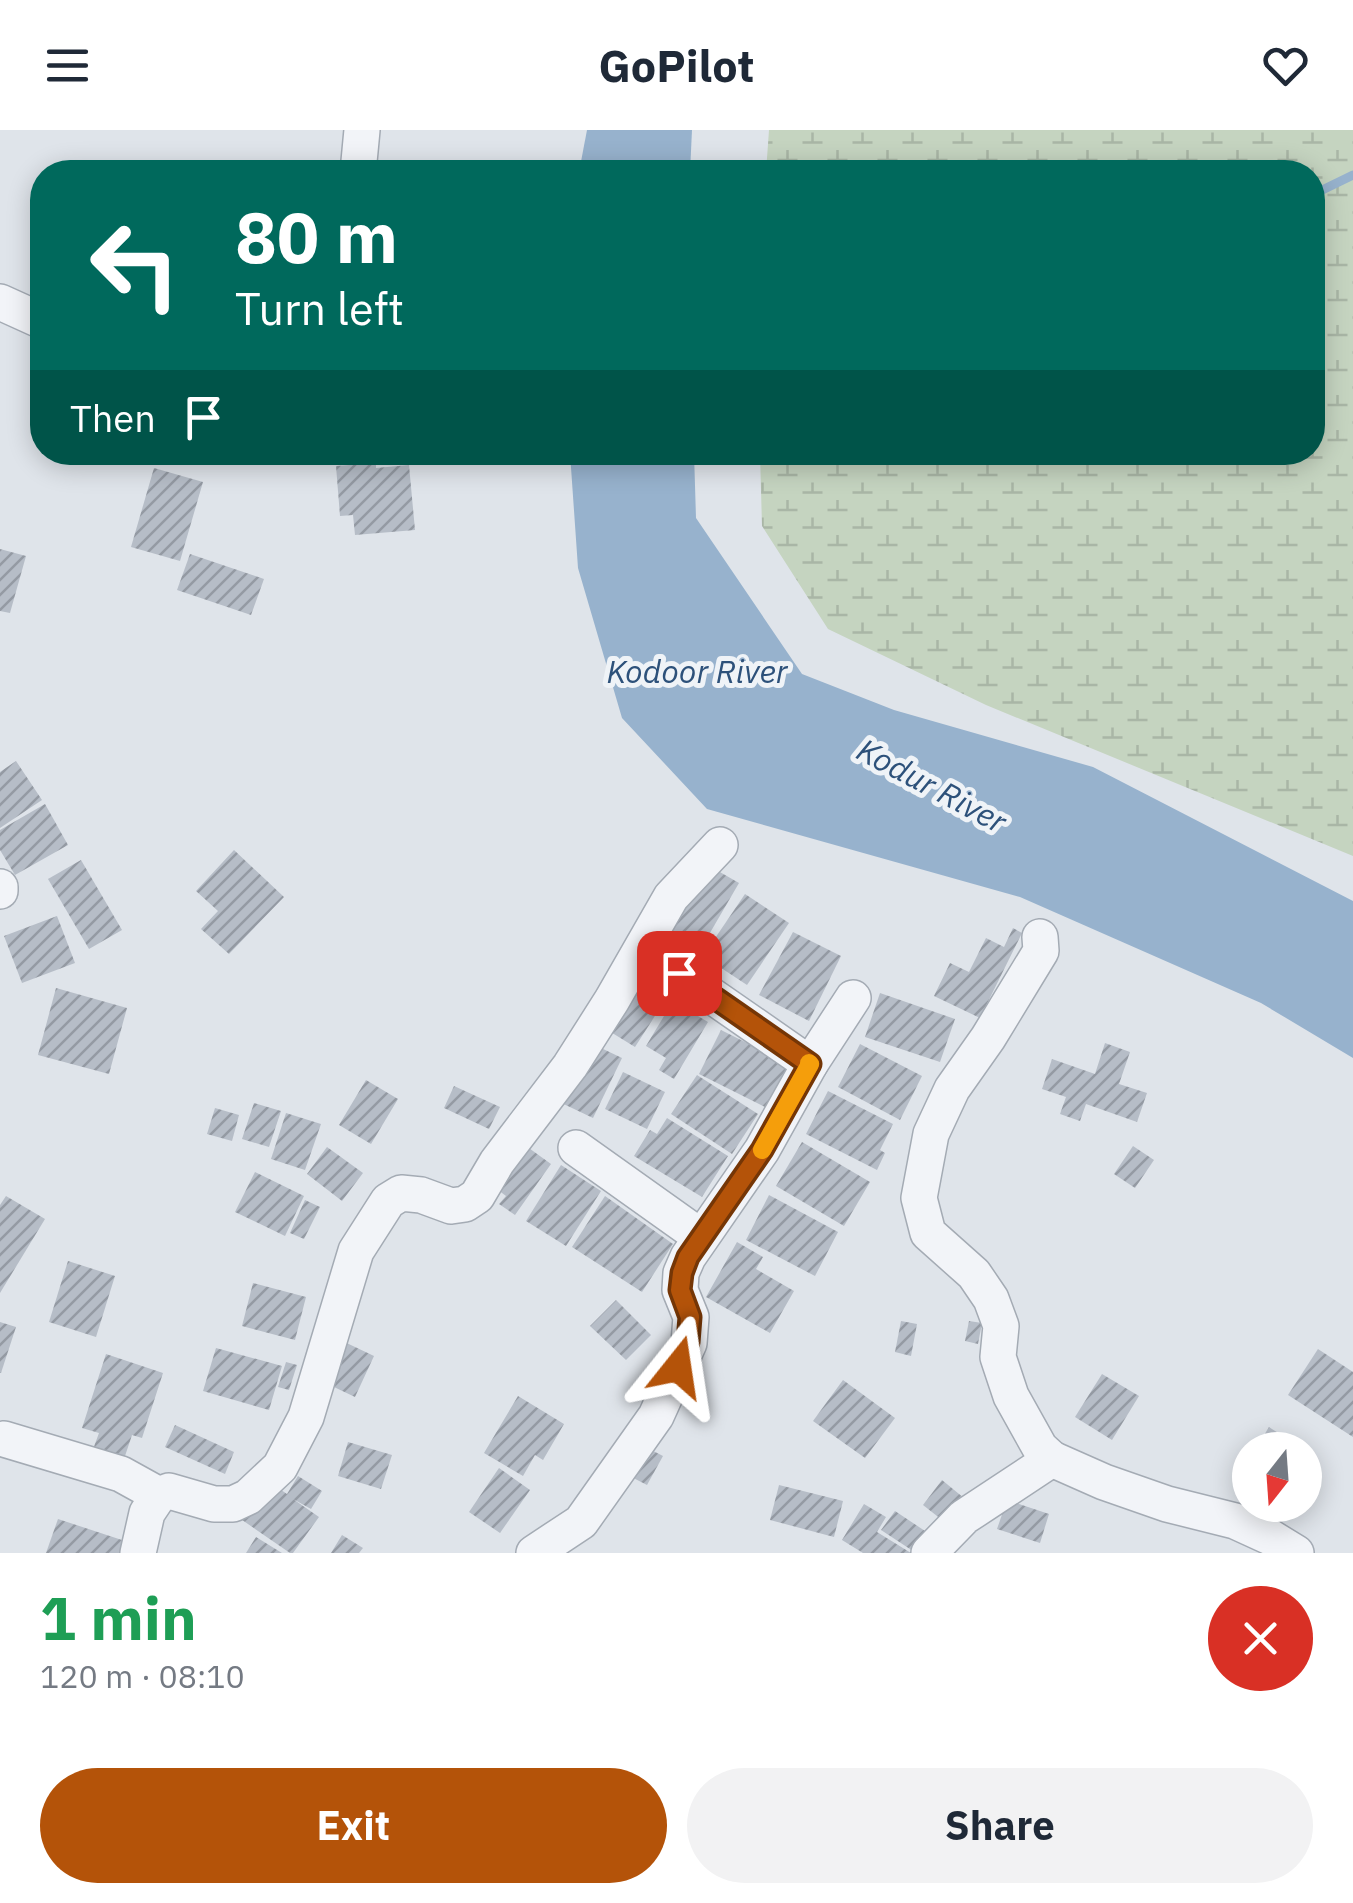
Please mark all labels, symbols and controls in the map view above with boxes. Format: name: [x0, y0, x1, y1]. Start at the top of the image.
text: GoPilot: [598, 36, 755, 94]
icon: menu: [40, 38, 95, 93]
icon: heart: [1258, 38, 1313, 93]
text: 80 m: [235, 191, 398, 282]
icon: left: [70, 200, 200, 330]
text: Turn left: [235, 279, 404, 337]
icon: arrive: [176, 390, 231, 445]
text: Then: [70, 393, 156, 442]
water label: Kodoor River: [607, 650, 789, 692]
water label: Kodur River: [850, 728, 1015, 843]
pin: [637, 931, 722, 1016]
icon: arrive: [652, 946, 707, 1001]
position arrow: [626, 1315, 730, 1419]
north arrow: [1232, 1432, 1322, 1522]
map controls: [1232, 1432, 1322, 1522]
text: 1 min: [40, 1578, 197, 1657]
button: close: [1208, 1586, 1313, 1691]
text: 120 m · 08:10: [40, 1655, 245, 1697]
button: Exit: [40, 1768, 667, 1883]
button: Share: [687, 1768, 1313, 1883]

